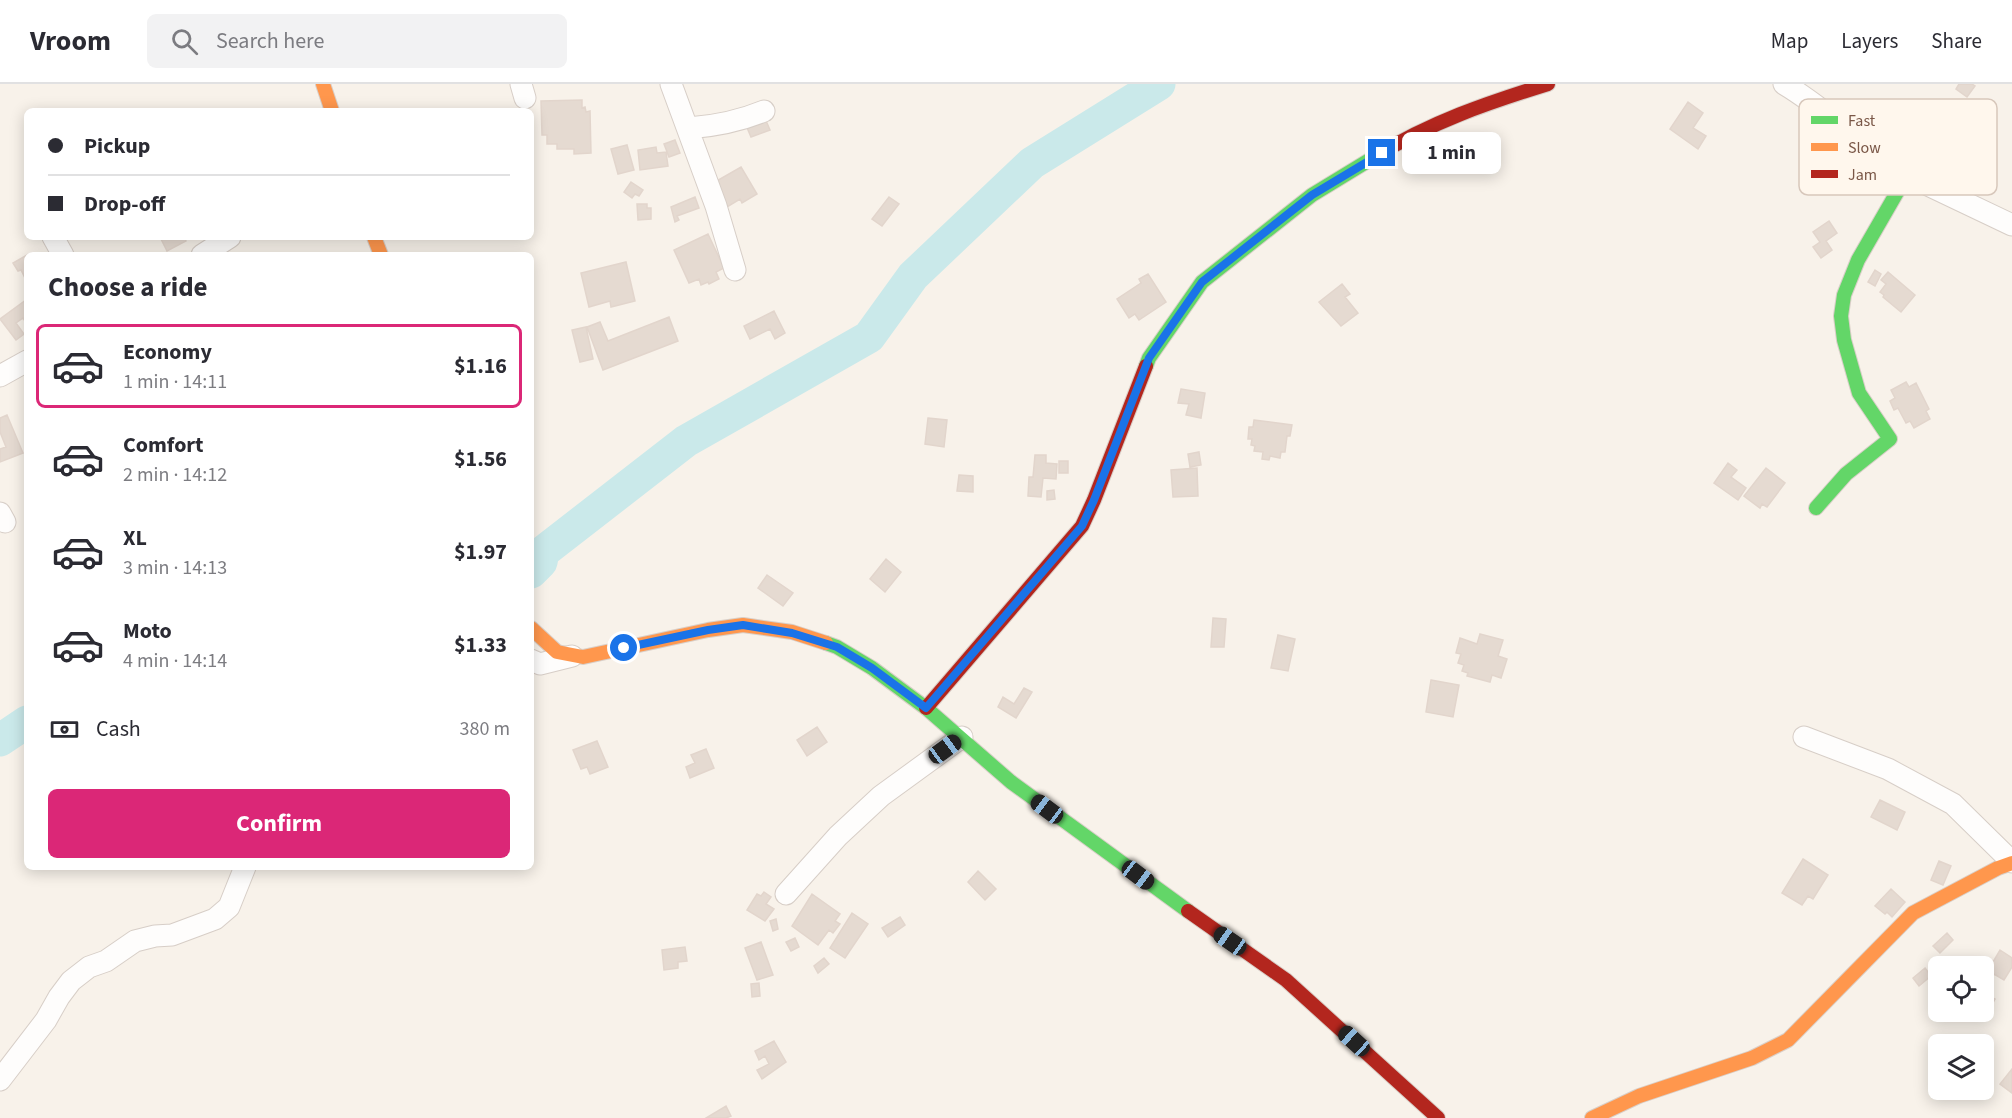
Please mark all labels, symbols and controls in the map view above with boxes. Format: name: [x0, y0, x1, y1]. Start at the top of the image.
search box: [147, 14, 567, 68]
text: Vroom: [30, 21, 111, 61]
icon: search: [168, 25, 201, 58]
text: Search here: [216, 25, 324, 57]
text: Map: [1771, 26, 1808, 56]
text: Layers: [1841, 26, 1898, 56]
text: Share: [1931, 26, 1982, 56]
legend: [1799, 99, 1997, 195]
text: Fast: [1848, 110, 1876, 132]
text: Pickup: [84, 130, 150, 162]
callout: 1 min: [1403, 132, 1502, 174]
text: Slow: [1848, 137, 1881, 159]
route end: [1368, 139, 1395, 166]
text: 1 min: [1427, 139, 1476, 167]
text: Jam: [1848, 164, 1877, 186]
text: Drop-off: [84, 188, 165, 220]
text: Choose a ride: [48, 268, 208, 307]
text: Economy: [123, 336, 212, 368]
icon: car: [51, 339, 105, 393]
text: $1.16: [454, 350, 507, 382]
text: 1 min · 14:11: [123, 368, 227, 396]
text: Comfort: [123, 429, 204, 461]
icon: car: [51, 432, 105, 486]
text: $1.56: [454, 443, 507, 475]
text: 2 min · 14:12: [123, 461, 227, 489]
text: XL: [123, 522, 147, 554]
icon: car: [51, 525, 105, 579]
text: $1.97: [454, 536, 507, 568]
text: 3 min · 14:13: [123, 554, 227, 582]
text: Moto: [123, 615, 172, 647]
icon: car: [51, 618, 105, 672]
text: $1.33: [454, 629, 507, 661]
route start: [610, 634, 637, 661]
text: 4 min · 14:14: [123, 647, 227, 675]
icon: cash: [48, 713, 81, 746]
text: Cash: [96, 713, 141, 745]
text: 380 m: [460, 715, 510, 743]
car: [925, 731, 965, 767]
button: Confirm: [48, 789, 510, 858]
car: [1027, 791, 1067, 827]
car: [1118, 857, 1158, 893]
car: [1210, 923, 1250, 959]
map controls: [1928, 956, 1994, 1100]
button: locate: [1928, 956, 1994, 1022]
car: [1335, 1022, 1373, 1060]
button: layers: [1928, 1034, 1994, 1100]

